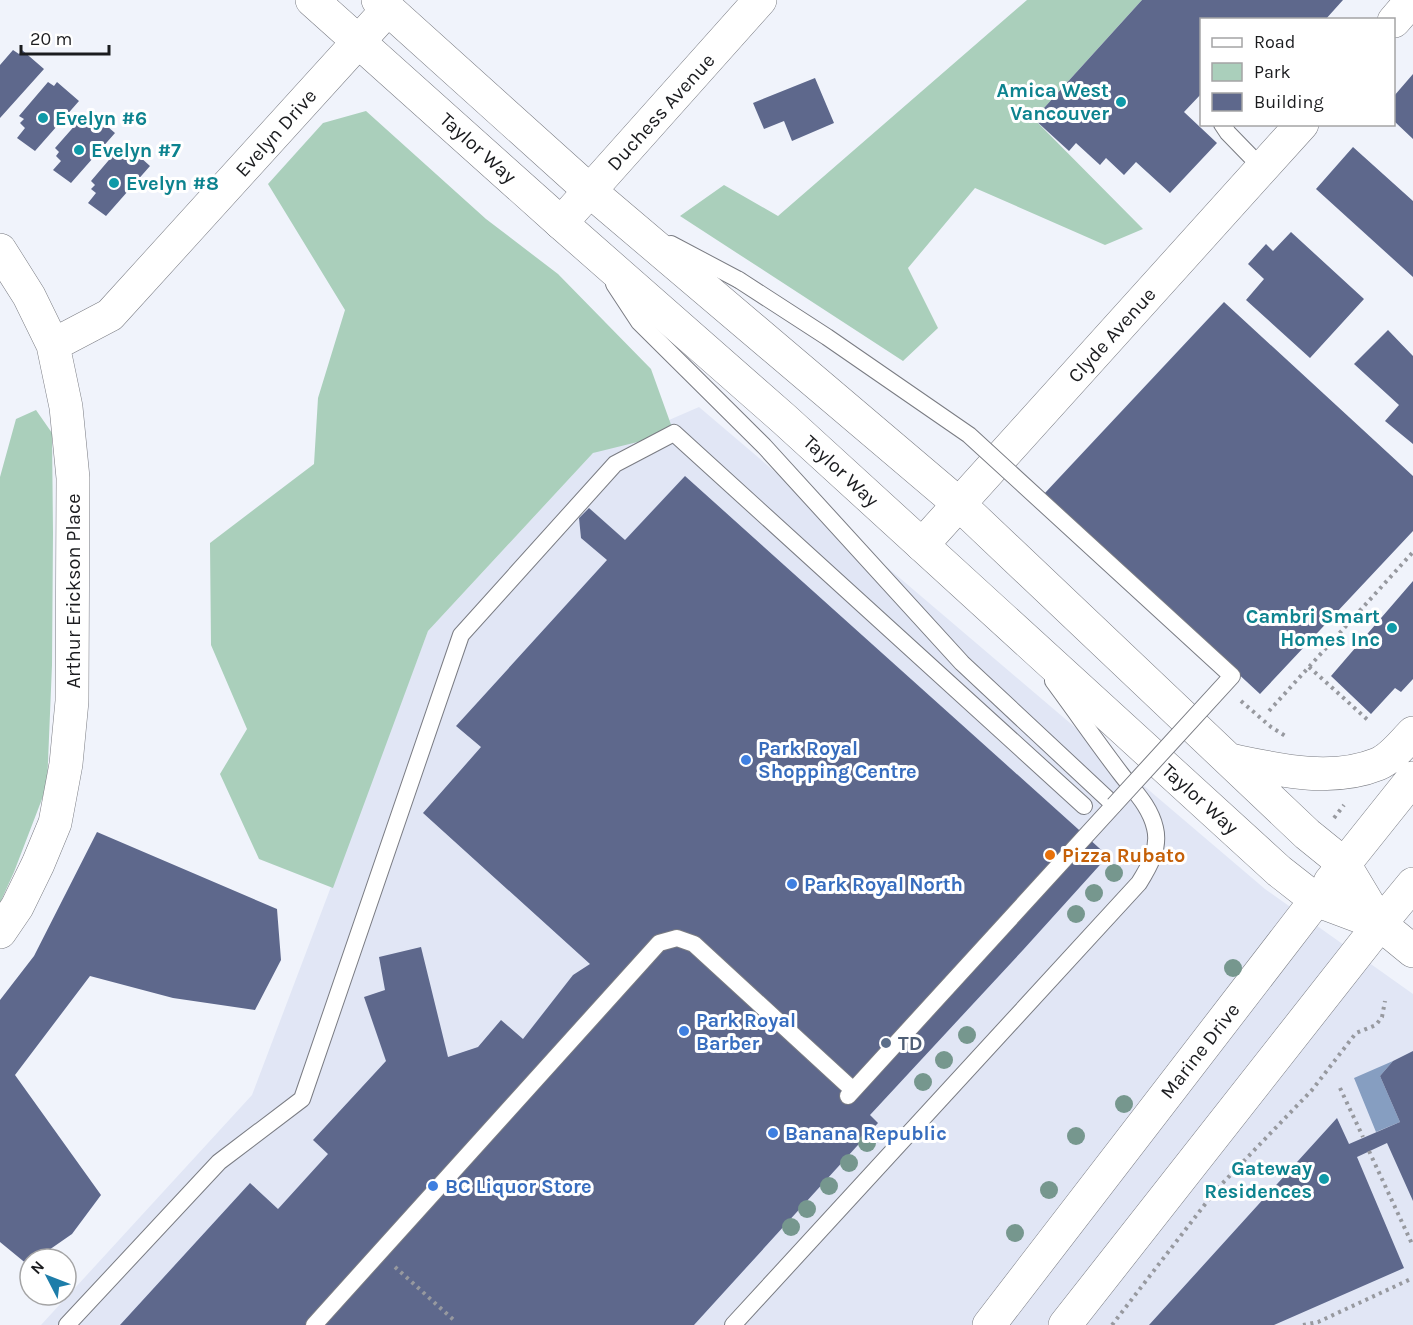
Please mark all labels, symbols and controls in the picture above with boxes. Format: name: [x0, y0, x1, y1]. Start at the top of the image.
scale bar: [21, 18, 110, 56]
legend: [1200, 18, 1395, 126]
text: 20 m: [30, 28, 72, 50]
text: Road: [1254, 31, 1295, 53]
street label: Duchess Avenue: [602, 49, 720, 175]
text: Park: [1254, 61, 1291, 83]
place label: Amica West Vancouver: [996, 79, 1109, 125]
street label: Evelyn Drive: [231, 84, 321, 182]
text: Building: [1254, 91, 1324, 113]
marker: Amica West Vancouver: [1114, 95, 1128, 109]
place label: Evelyn #6: [55, 107, 147, 130]
street label: Taylor Way: [435, 108, 521, 188]
marker: Evelyn #6: [36, 111, 50, 125]
place label: Evelyn #7: [91, 139, 181, 162]
marker: Evelyn #7: [72, 143, 86, 157]
place label: Evelyn #8: [126, 172, 219, 195]
marker: Evelyn #8: [107, 176, 121, 190]
street label: Clyde Avenue: [1063, 283, 1161, 387]
street label: Taylor Way: [799, 430, 883, 512]
street label: Arthur Erickson Place: [62, 494, 85, 688]
place label: Cambri Smart Homes Inc: [1246, 605, 1380, 651]
marker: Cambri Smart Homes Inc: [1385, 621, 1399, 635]
place label: Park Royal Shopping Centre: [758, 737, 917, 783]
marker: Park Royal Shopping Centre: [739, 753, 753, 767]
street label: Taylor Way: [1157, 759, 1243, 839]
place label: Pizza Rubato: [1062, 844, 1185, 867]
marker: Pizza Rubato: [1043, 848, 1057, 862]
place label: Park Royal North: [804, 873, 963, 896]
marker: Park Royal North: [785, 877, 799, 891]
street label: Marine Drive: [1156, 999, 1244, 1103]
place label: Park Royal Barber: [696, 1009, 796, 1055]
marker: Park Royal Barber: [677, 1024, 691, 1038]
place label: TD: [898, 1032, 922, 1055]
marker: TD: [879, 1036, 893, 1050]
place label: Banana Republic: [785, 1122, 947, 1145]
marker: Banana Republic: [766, 1126, 780, 1140]
place label: Gateway Residences: [1204, 1157, 1312, 1203]
marker: Gateway Residences: [1317, 1172, 1331, 1186]
place label: BC Liquor Store: [445, 1175, 592, 1198]
marker: BC Liquor Store: [426, 1179, 440, 1193]
north arrow: [18, 1247, 78, 1307]
text: N: [26, 1257, 48, 1278]

